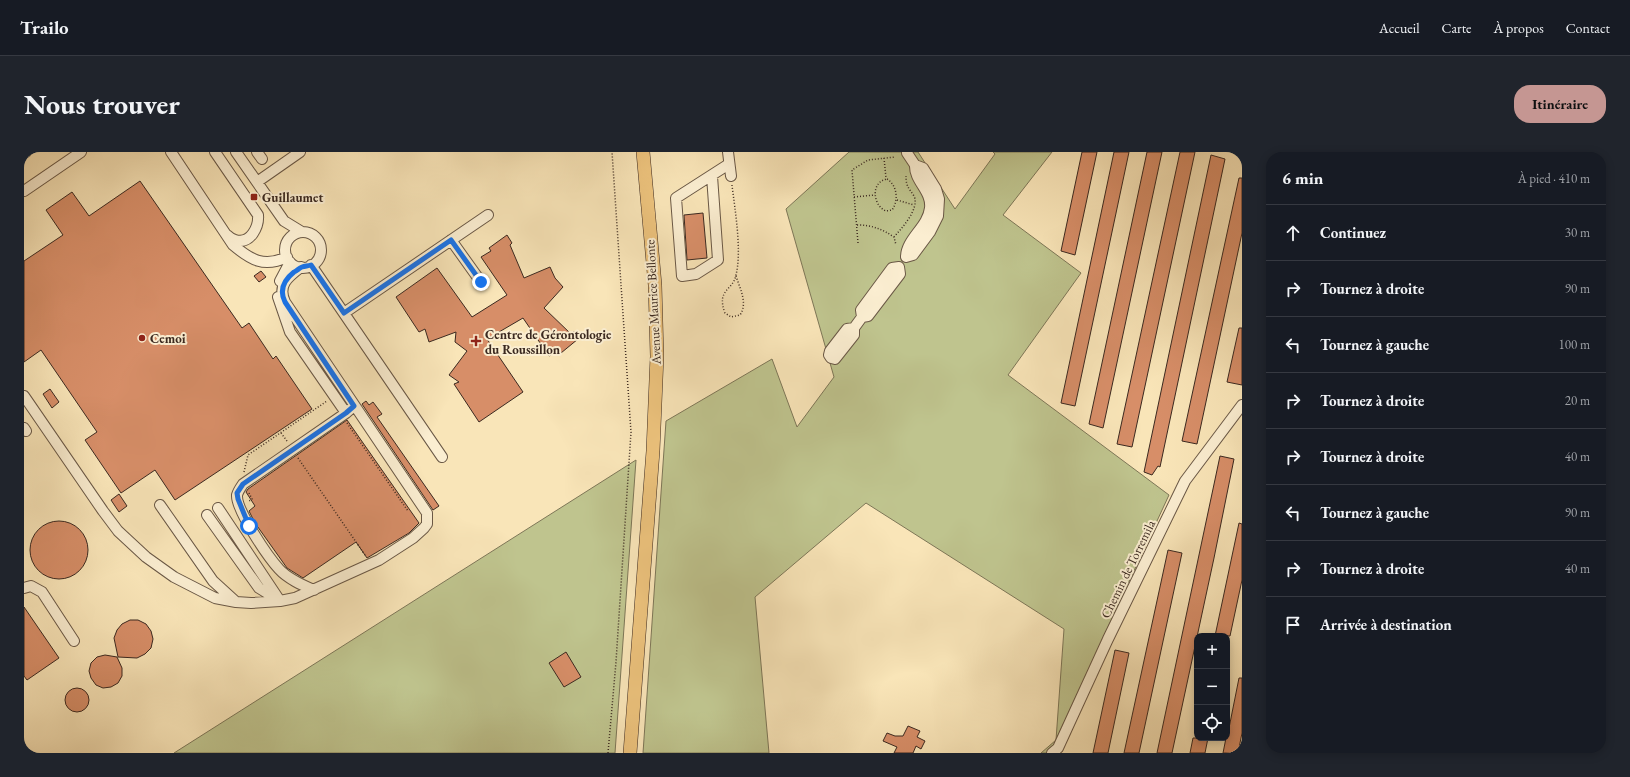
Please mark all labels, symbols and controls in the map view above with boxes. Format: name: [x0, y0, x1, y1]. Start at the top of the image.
text: Trailo: [20, 15, 69, 40]
text: Accueil: [1379, 19, 1420, 37]
text: Carte: [1442, 19, 1472, 37]
text: À propos: [1494, 19, 1544, 37]
text: Contact: [1566, 19, 1610, 37]
button: Itinéraire: [1514, 85, 1606, 123]
text: Nous trouver: [24, 86, 180, 122]
text: 6 min: [1282, 167, 1323, 189]
text: À pied · 410 m: [1518, 170, 1590, 187]
place label: Guillaumet: [262, 189, 324, 206]
marker: Guillaumet: [249, 192, 259, 202]
icon: ahead: [1282, 222, 1304, 244]
text: Continuez: [1320, 223, 1386, 242]
text: 30 m: [1565, 224, 1590, 241]
street label: Avenue Maurice Bellonte: [641, 239, 665, 366]
route end: [472, 273, 490, 291]
icon: right: [1282, 278, 1304, 300]
text: Tournez à droite: [1320, 279, 1424, 298]
text: 90 m: [1565, 280, 1590, 297]
place label: Centre de Gérontologie du Roussillon: [485, 326, 612, 358]
place label: Cemoi: [150, 330, 186, 347]
marker: Cemoi: [137, 333, 147, 343]
icon: left: [1282, 334, 1304, 356]
marker: Centre de Gérontologie du Roussillon: [470, 335, 482, 347]
text: Tournez à gauche: [1320, 335, 1429, 354]
text: 100 m: [1559, 336, 1590, 353]
icon: right: [1282, 390, 1304, 412]
text: Tournez à droite: [1320, 391, 1424, 410]
text: 20 m: [1565, 392, 1590, 409]
icon: right: [1282, 446, 1304, 468]
text: Tournez à droite: [1320, 447, 1424, 466]
text: 40 m: [1565, 448, 1590, 465]
icon: left: [1282, 502, 1304, 524]
text: Tournez à gauche: [1320, 503, 1429, 522]
text: 90 m: [1565, 504, 1590, 521]
street label: Chemin de Torremila: [1097, 516, 1159, 621]
route start: [240, 517, 258, 535]
icon: right: [1282, 558, 1304, 580]
text: Tournez à droite: [1320, 559, 1424, 578]
text: 40 m: [1565, 560, 1590, 577]
icon: arrive: [1282, 614, 1304, 636]
text: Arrivée à destination: [1320, 615, 1452, 634]
map controls: [1194, 633, 1230, 741]
button: +: [1194, 633, 1230, 669]
button: −: [1194, 669, 1230, 705]
button: locate: [1194, 705, 1230, 741]

